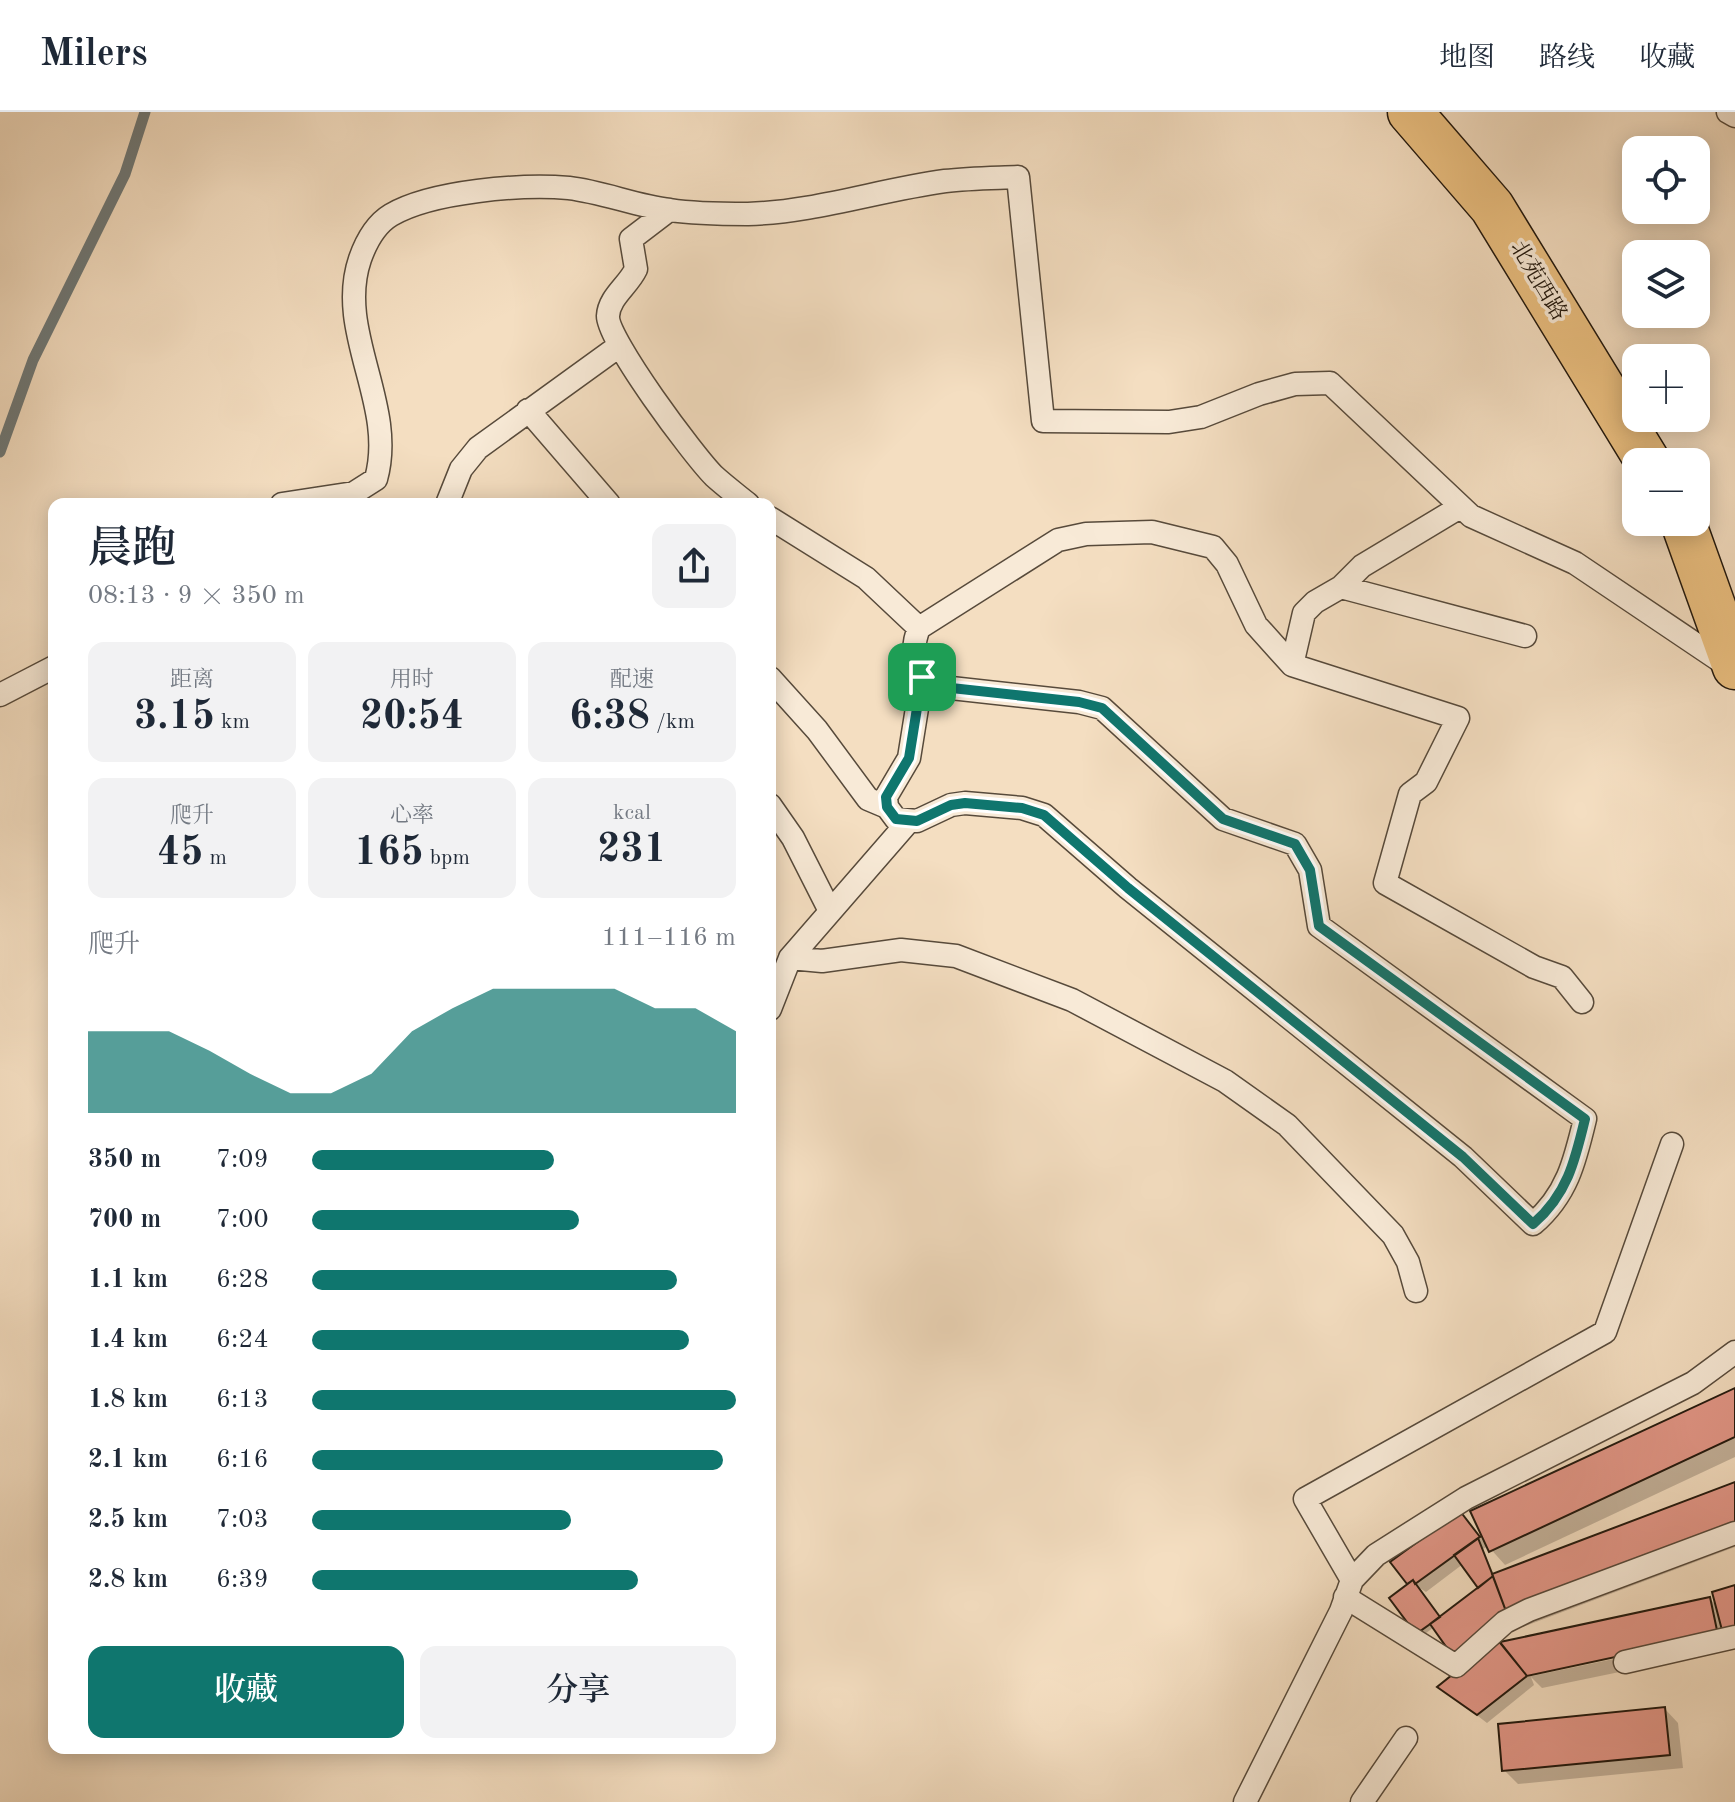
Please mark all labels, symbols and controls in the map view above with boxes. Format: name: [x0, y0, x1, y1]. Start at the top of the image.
text: Milers: [40, 36, 148, 74]
text: 地图: [1439, 45, 1495, 73]
text: 路线: [1539, 45, 1595, 73]
text: 收藏: [1639, 45, 1695, 73]
map controls: [1622, 136, 1710, 536]
button: locate: [1622, 136, 1710, 224]
street label: 北苑西路: [1506, 237, 1572, 324]
button: layers: [1622, 240, 1710, 328]
button: +: [1622, 344, 1710, 432]
button: −: [1622, 448, 1710, 536]
button: share: [652, 524, 736, 608]
text: 晨跑: [88, 528, 176, 572]
text: 08:13 · 9 × 350 m: [88, 583, 305, 609]
pin: [888, 643, 956, 711]
icon: arrive: [900, 655, 944, 699]
text: 距离: [170, 669, 214, 691]
text: 用时: [390, 669, 434, 691]
text: 配速: [610, 669, 654, 691]
text: 3.15: [134, 698, 215, 738]
text: 20:54: [360, 698, 464, 738]
text: 6:38: [569, 698, 650, 738]
text: km: [215, 711, 250, 733]
text: /km: [650, 711, 695, 733]
text: kcal: [613, 802, 651, 824]
text: 爬升: [170, 805, 214, 827]
text: 心率: [390, 805, 434, 827]
text: 231: [597, 831, 667, 871]
text: 45: [157, 834, 203, 874]
text: 165: [354, 834, 424, 874]
text: m: [203, 847, 227, 869]
text: bpm: [424, 847, 470, 869]
text: 111–116 m: [601, 925, 736, 951]
text: 爬升: [88, 932, 140, 958]
text: 350 m: [88, 1147, 161, 1173]
text: 7:09: [216, 1147, 269, 1173]
text: 700 m: [88, 1207, 161, 1233]
text: 7:00: [216, 1207, 269, 1233]
text: 1.1 km: [88, 1267, 168, 1293]
text: 6:28: [216, 1267, 269, 1293]
text: 1.4 km: [88, 1327, 168, 1353]
text: 6:24: [216, 1327, 269, 1353]
text: 1.8 km: [88, 1387, 168, 1413]
text: 6:13: [216, 1387, 269, 1413]
text: 2.1 km: [88, 1447, 168, 1473]
text: 6:16: [216, 1447, 269, 1473]
text: 2.5 km: [88, 1507, 168, 1533]
text: 7:03: [216, 1507, 269, 1533]
text: 2.8 km: [88, 1567, 168, 1593]
text: 6:39: [216, 1567, 269, 1593]
button: 收藏: [88, 1646, 404, 1738]
button: 分享: [420, 1646, 736, 1738]

